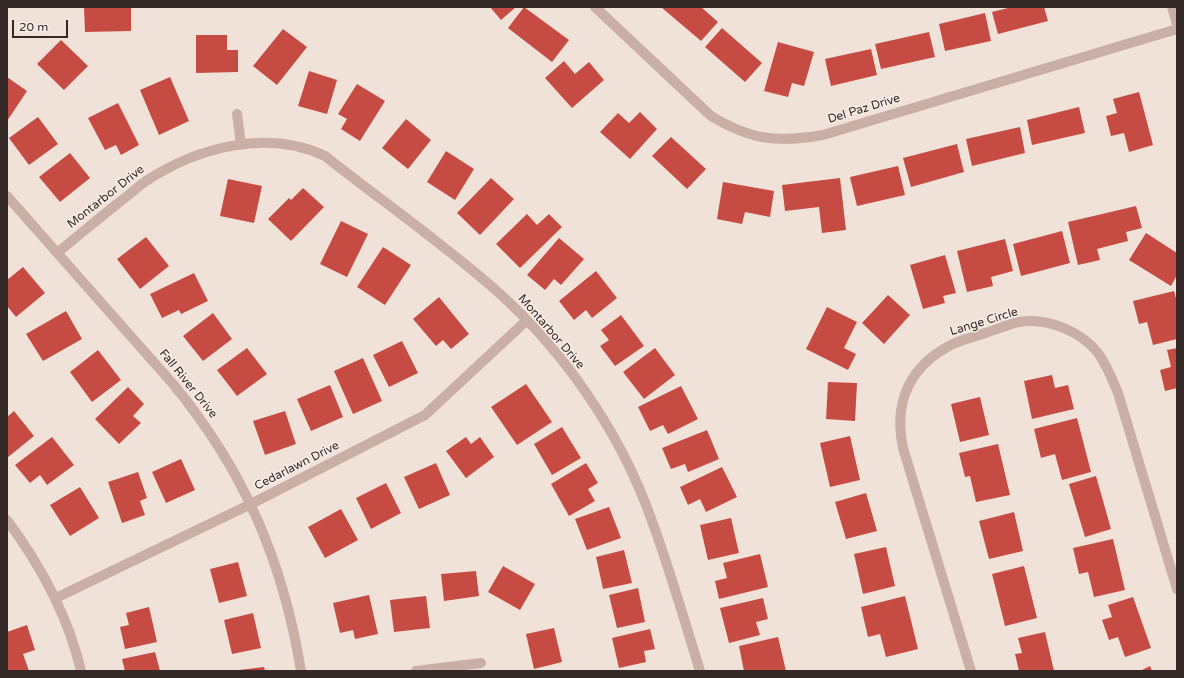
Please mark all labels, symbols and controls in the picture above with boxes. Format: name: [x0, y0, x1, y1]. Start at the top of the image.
scale bar: [14, 12, 70, 38]
text: 20 m: [19, 20, 48, 34]
street label: Del Paz Drive: [826, 91, 902, 127]
street label: Montarbor Drive: [65, 162, 147, 232]
street label: Montarbor Drive: [515, 292, 587, 372]
street label: Lange Circle: [948, 305, 1020, 339]
street label: Fall River Drive: [156, 347, 220, 421]
street label: Cedarlawn Drive: [252, 438, 342, 494]

